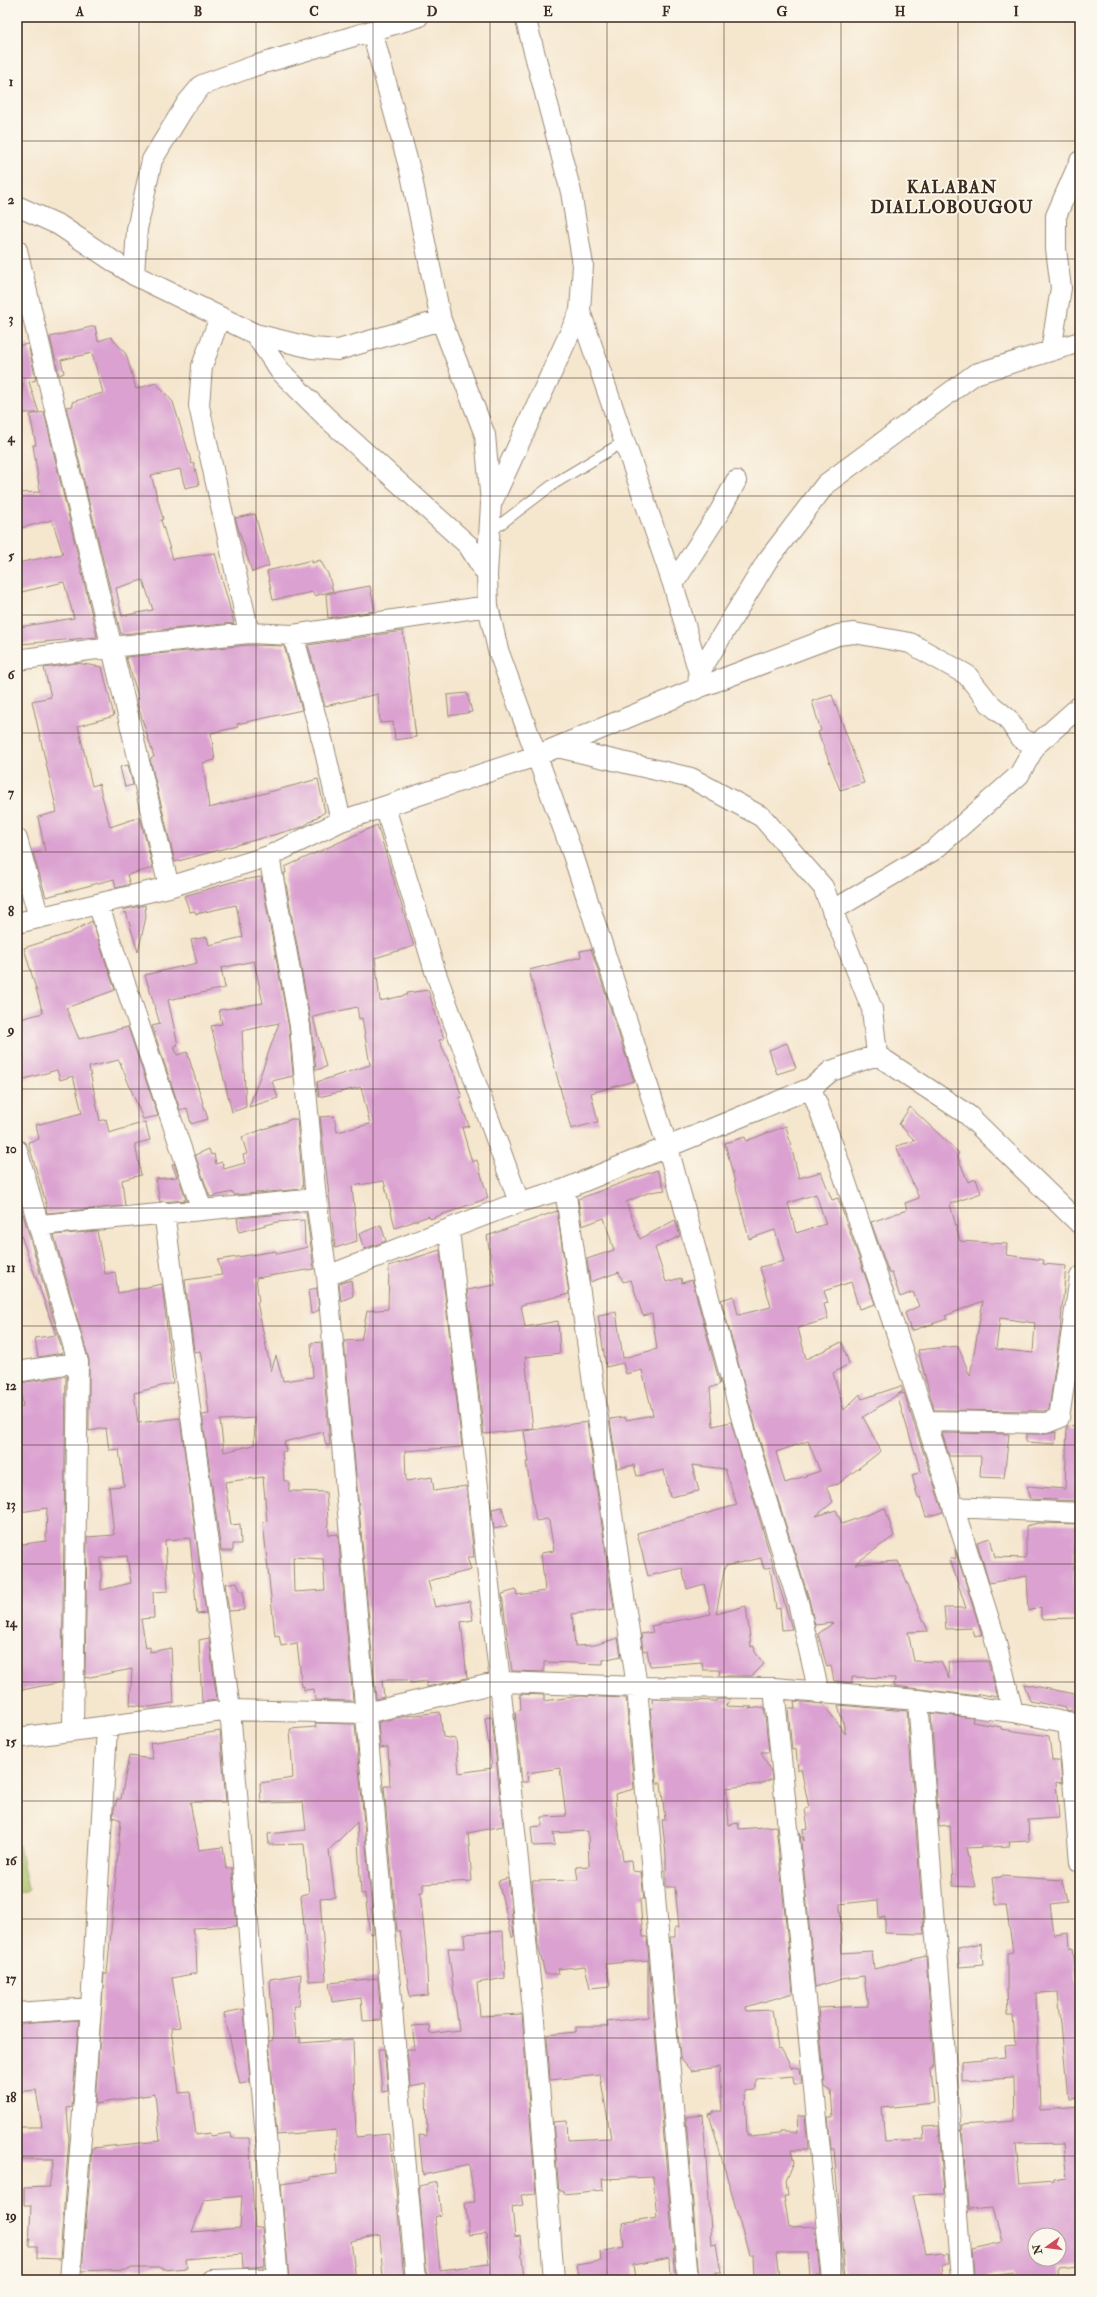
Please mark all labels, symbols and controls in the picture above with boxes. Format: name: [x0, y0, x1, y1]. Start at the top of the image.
text: A: [75, 4, 85, 20]
text: B: [194, 4, 202, 20]
text: C: [309, 4, 319, 20]
text: D: [427, 4, 438, 20]
text: E: [543, 4, 553, 20]
text: F: [662, 4, 671, 20]
text: G: [777, 4, 788, 20]
text: H: [895, 4, 906, 20]
text: I: [1013, 4, 1019, 20]
text: 1: [9, 74, 14, 90]
district label: KALABAN DIALLOBOUGOU: [871, 177, 1033, 218]
text: 2: [8, 192, 15, 208]
text: 3: [9, 311, 14, 327]
text: 4: [6, 430, 15, 446]
text: 5: [8, 548, 14, 564]
text: 6: [8, 667, 16, 683]
text: 7: [8, 785, 15, 801]
text: 8: [8, 904, 14, 920]
text: 9: [6, 1022, 15, 1038]
text: 10: [5, 1141, 17, 1157]
text: 11: [6, 1260, 16, 1276]
text: 12: [5, 1378, 17, 1394]
text: 13: [6, 1497, 16, 1513]
text: 14: [5, 1615, 18, 1631]
text: 15: [6, 1734, 16, 1750]
text: 16: [5, 1853, 18, 1869]
text: 17: [6, 1971, 17, 1987]
text: 18: [6, 2090, 16, 2106]
text: 19: [5, 2208, 17, 2224]
north arrow: [1027, 2227, 1067, 2267]
text: N: [1030, 2242, 1046, 2257]

